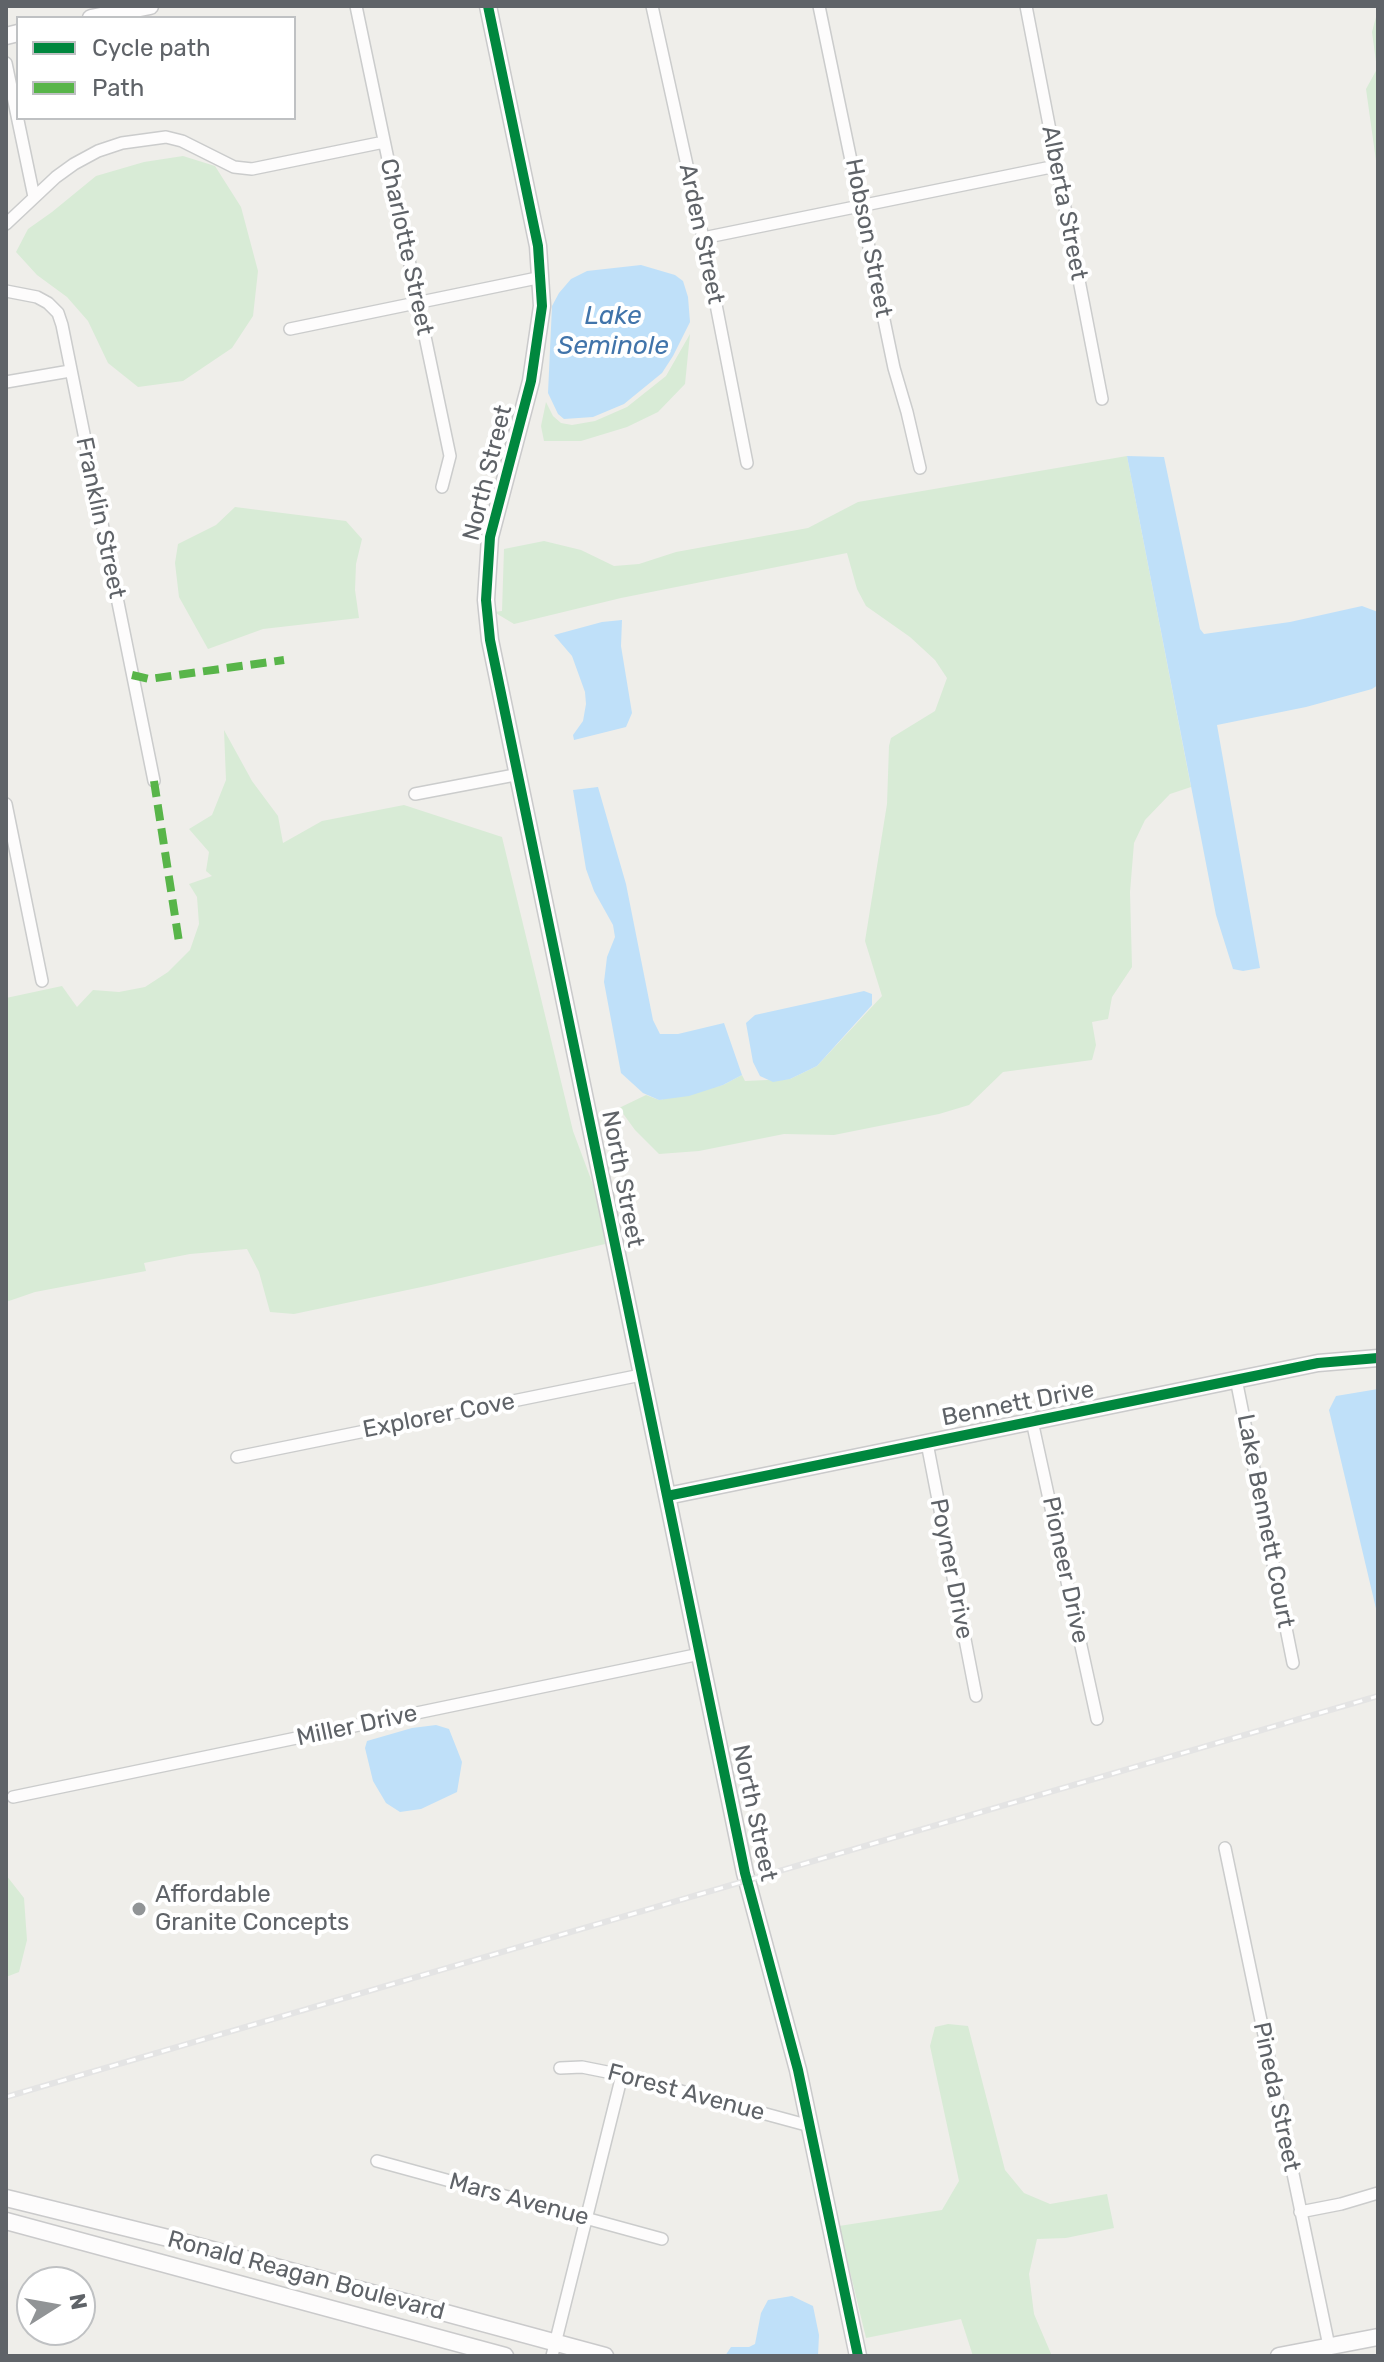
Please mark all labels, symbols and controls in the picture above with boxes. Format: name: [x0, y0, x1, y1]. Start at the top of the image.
legend: [16, 16, 296, 120]
text: Cycle path: [92, 34, 211, 62]
text: Path: [92, 74, 144, 102]
street label: Alberta Street: [1035, 123, 1093, 283]
street label: Charlotte Street: [373, 156, 439, 338]
street label: Hobson Street: [839, 156, 897, 320]
street label: Arden Street: [672, 161, 730, 307]
water label: Lake Seminole: [557, 300, 669, 362]
street label: North Street: [457, 402, 519, 544]
street label: Franklin Street: [69, 435, 131, 601]
street label: North Street: [595, 1108, 649, 1250]
street label: Bennett Drive: [940, 1375, 1096, 1433]
street label: Explorer Cove: [361, 1387, 517, 1445]
street label: Lake Bennett Court: [1230, 1412, 1300, 1630]
street label: Pioneer Drive: [1035, 1494, 1095, 1646]
street label: Poyner Drive: [923, 1496, 979, 1642]
street label: Miller Drive: [294, 1699, 420, 1753]
street label: North Street: [725, 1742, 783, 1884]
place label: Affordable Granite Concepts: [155, 1881, 349, 1937]
marker: Affordable Granite Concepts: [130, 1900, 148, 1918]
street label: Pineda Street: [1246, 2020, 1306, 2174]
street label: Forest Avenue: [604, 2058, 768, 2128]
street label: Mars Avenue: [446, 2168, 592, 2232]
street label: Ronald Reagan Boulevard: [164, 2225, 448, 2327]
north arrow: [16, 2266, 96, 2346]
text: N: [63, 2291, 93, 2312]

